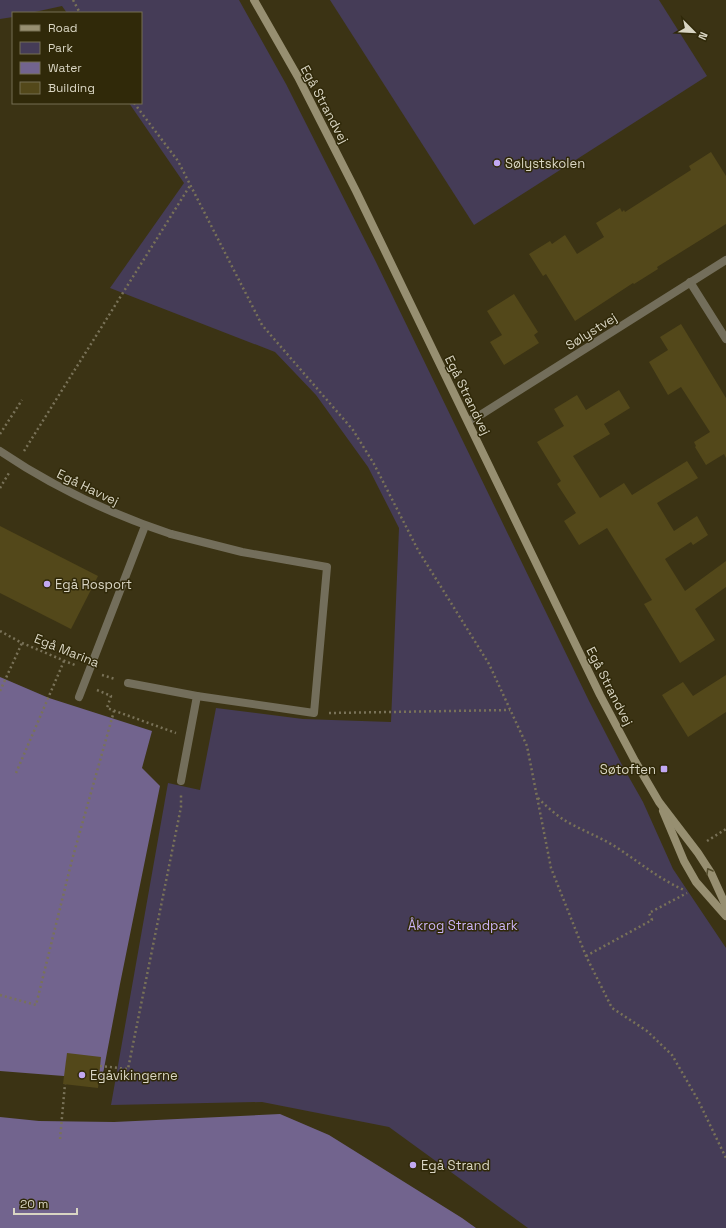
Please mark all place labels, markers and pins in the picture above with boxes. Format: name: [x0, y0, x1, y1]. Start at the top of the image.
place label: Sølystskolen: [505, 155, 585, 172]
marker: Sølystskolen: [492, 158, 502, 168]
place label: Egå Rosport: [55, 576, 132, 593]
marker: Egå Rosport: [42, 579, 52, 589]
place label: Søtoften: [600, 761, 656, 778]
marker: Søtoften: [659, 764, 669, 774]
place label: Egåvikingerne: [90, 1067, 178, 1084]
marker: Egåvikingerne: [77, 1070, 87, 1080]
place label: Egå Strand: [421, 1157, 490, 1174]
marker: Egå Strand: [408, 1160, 418, 1170]

